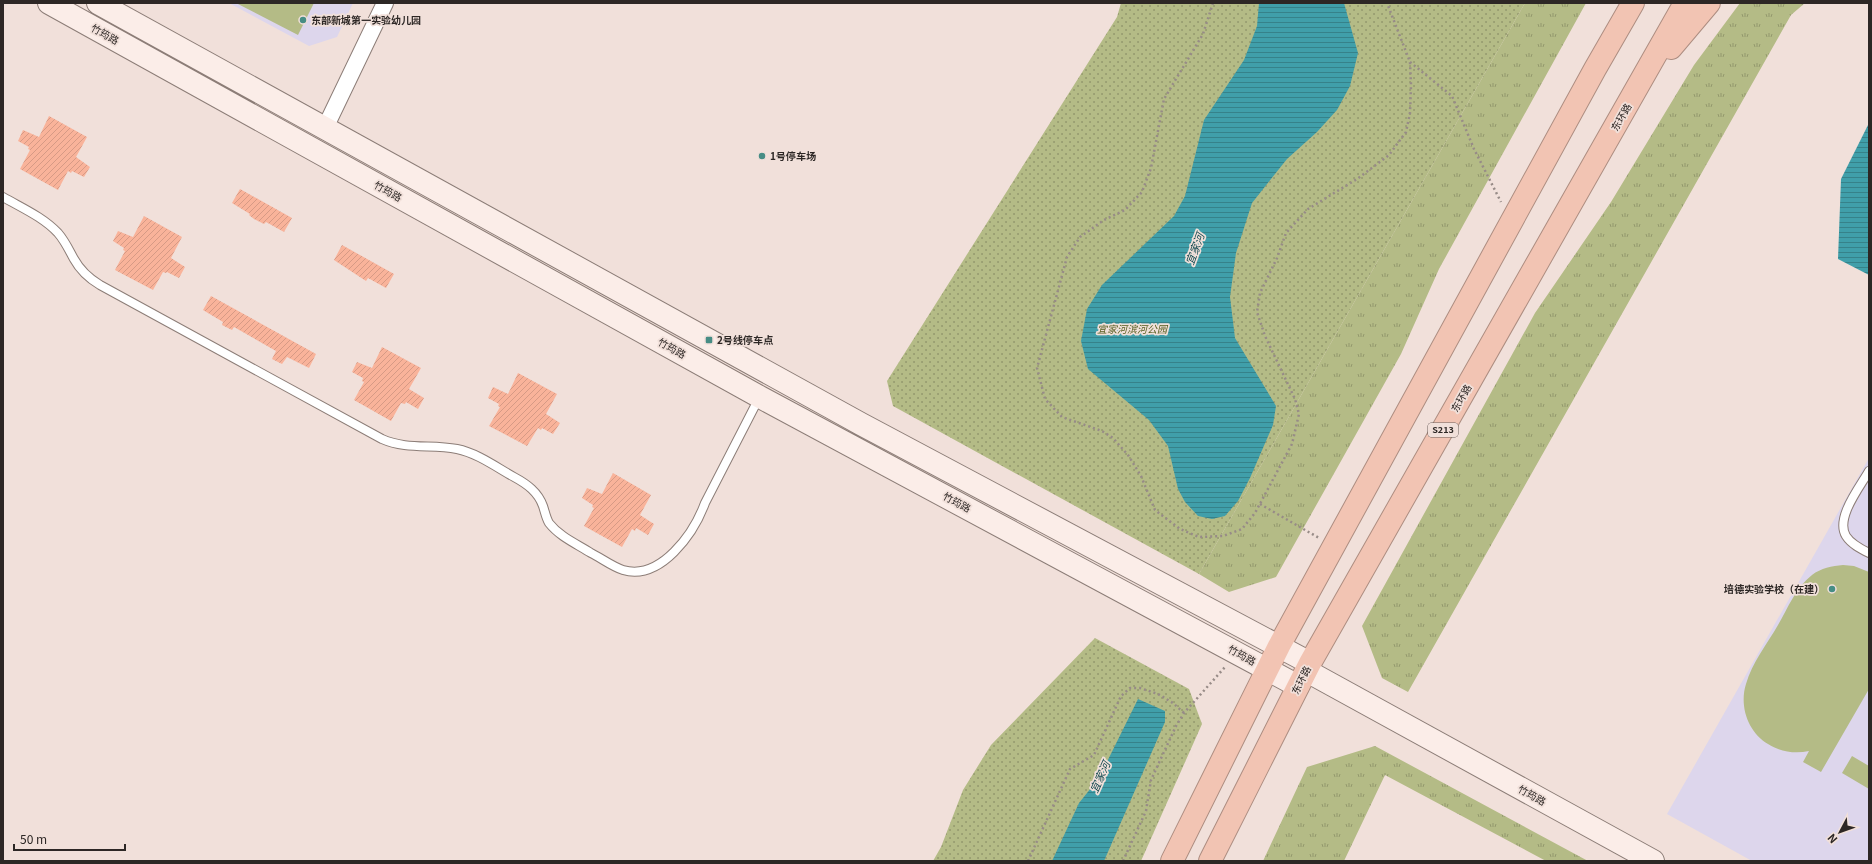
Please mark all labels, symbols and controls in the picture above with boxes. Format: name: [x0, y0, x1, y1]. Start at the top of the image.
place label: 东部新城第一实验幼儿园: [311, 12, 421, 27]
marker: 东部新城第一实验幼儿园: [298, 15, 308, 25]
street label: 竹筠路: [88, 20, 122, 47]
street label: 东环路: [1607, 100, 1635, 133]
place label: 1号停车场: [770, 148, 816, 163]
marker: 1号停车场: [757, 151, 767, 161]
street label: 竹筠路: [371, 177, 405, 204]
water label: 宜家河: [1181, 229, 1208, 267]
park label: 宜家河滨河公园: [1097, 321, 1169, 336]
place label: 2号线停车点: [717, 332, 774, 347]
street label: 竹筠路: [655, 334, 689, 361]
marker: 2号线停车点: [704, 335, 714, 345]
street label: 东环路: [1447, 381, 1475, 414]
road number: S213: [1428, 423, 1458, 437]
street label: 竹筠路: [940, 488, 974, 515]
place label: 培德实验学校（在建）: [1724, 581, 1824, 596]
marker: 培德实验学校（在建）: [1827, 584, 1837, 594]
street label: 竹筠路: [1225, 641, 1259, 668]
street label: 东环路: [1287, 663, 1314, 697]
water label: 宜家河: [1085, 756, 1114, 795]
street label: 竹筠路: [1515, 781, 1549, 808]
north arrow: [1820, 812, 1860, 852]
scale bar: [14, 826, 125, 852]
text: 50 m: [20, 830, 47, 847]
text: N: [1823, 831, 1840, 848]

